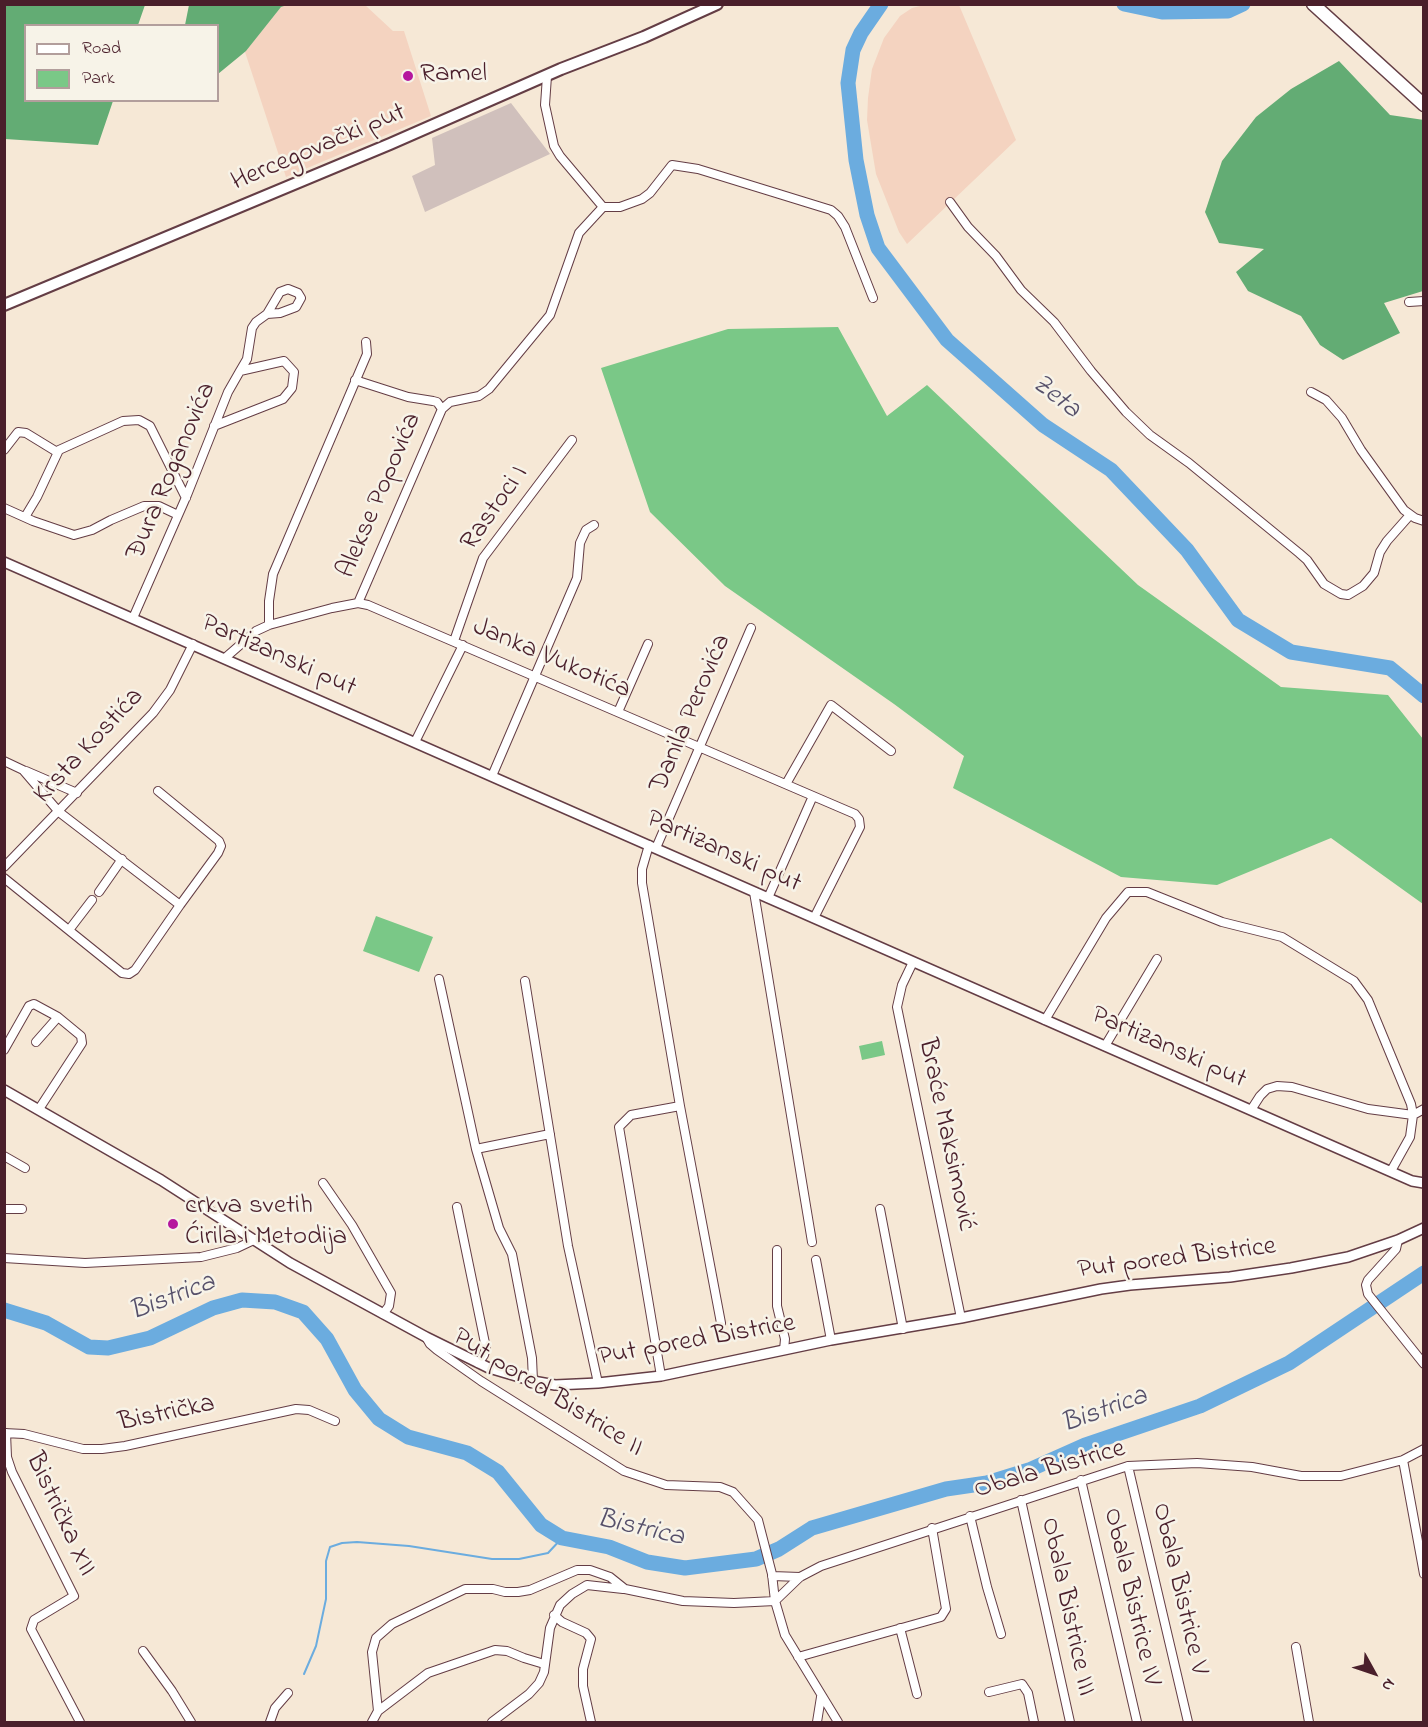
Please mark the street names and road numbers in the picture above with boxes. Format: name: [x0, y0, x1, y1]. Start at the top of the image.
street label: Hercegovački put: [227, 98, 411, 200]
street label: Đura Roganovića: [121, 378, 225, 566]
street label: Alekse Popovića: [332, 409, 430, 583]
street label: Rastoci I: [455, 460, 537, 558]
street label: Partizanski put: [195, 608, 361, 706]
street label: Janka Vukotića: [467, 612, 635, 708]
street label: Danila Perovića: [644, 630, 740, 798]
street label: Krsta Kostića: [28, 682, 152, 812]
street label: Partizanski put: [640, 804, 806, 902]
street label: Partizanski put: [1085, 1000, 1251, 1098]
street label: Braće Maksimović: [909, 1036, 981, 1234]
street label: Put pored Bistrice: [1076, 1232, 1278, 1288]
street label: Put pored Bistrice: [596, 1309, 798, 1375]
street label: Put pored Bistrice II: [446, 1322, 648, 1466]
street label: Bistrička: [116, 1389, 218, 1441]
street label: Obala Bistrice: [971, 1434, 1129, 1508]
street label: Bistrička XII: [16, 1448, 102, 1582]
street label: Obala Bistrice V: [1143, 1500, 1213, 1678]
street label: Obala Bistrice IV: [1094, 1505, 1166, 1689]
street label: Obala Bistrice III: [1031, 1515, 1101, 1699]

